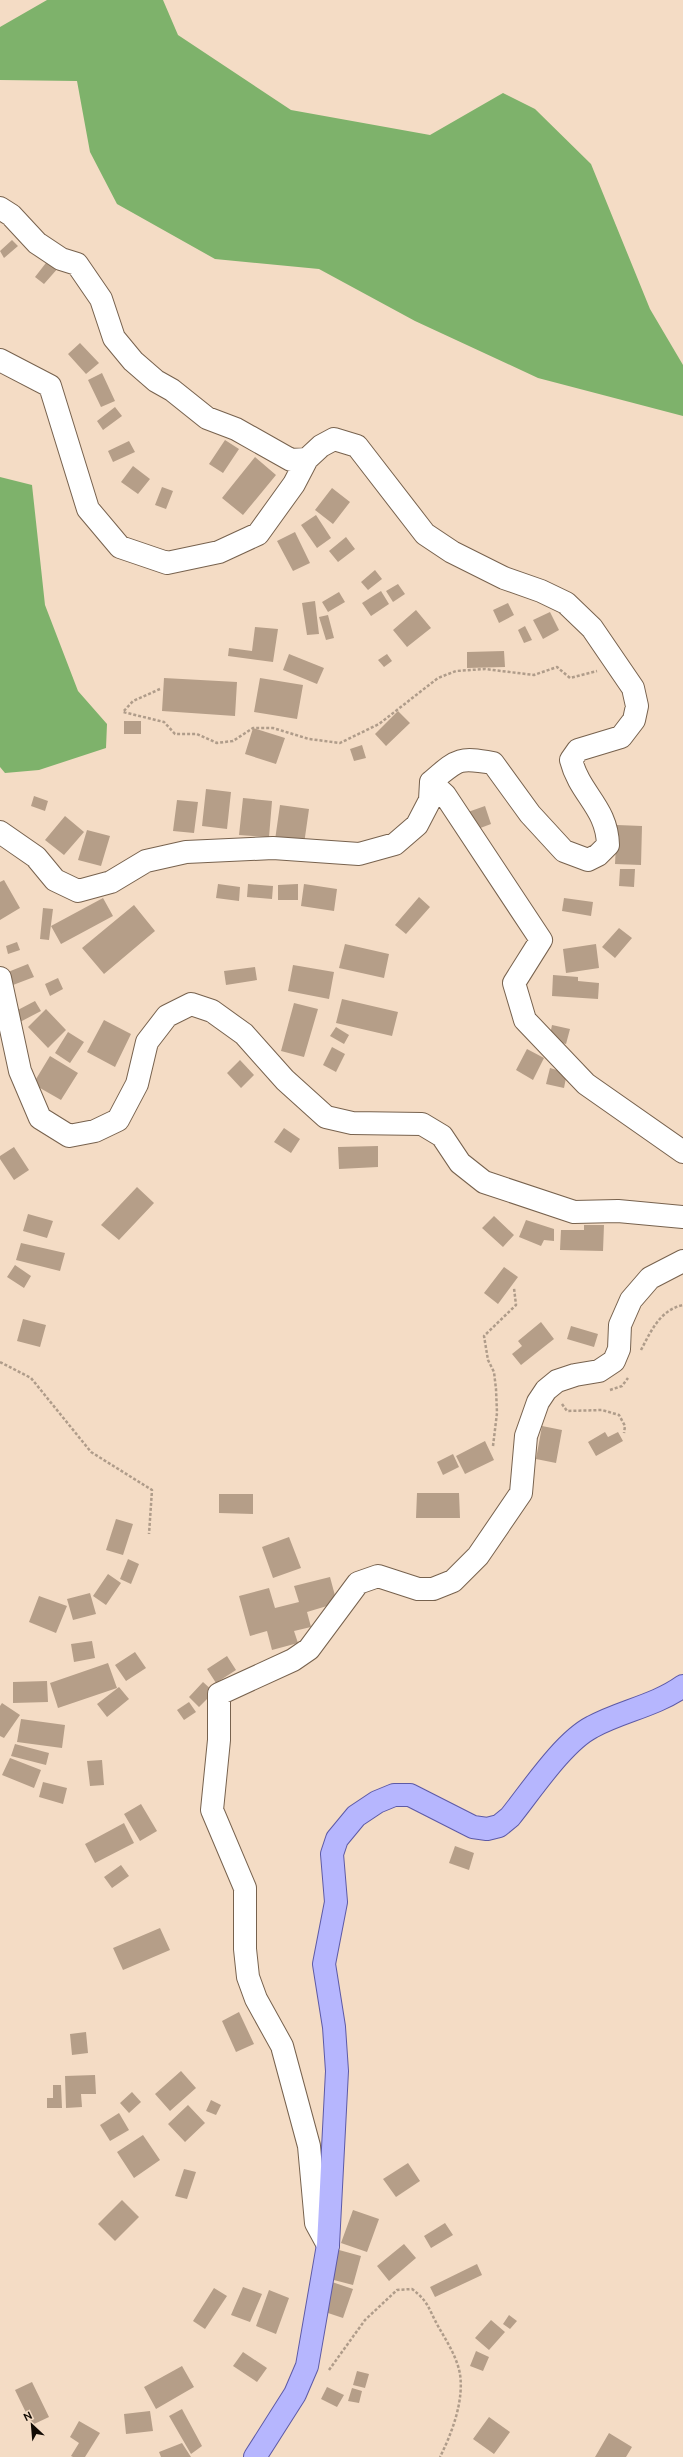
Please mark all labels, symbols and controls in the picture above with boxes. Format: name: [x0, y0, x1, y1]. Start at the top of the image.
north arrow: [12, 2405, 52, 2445]
text: N: [21, 2409, 34, 2423]

